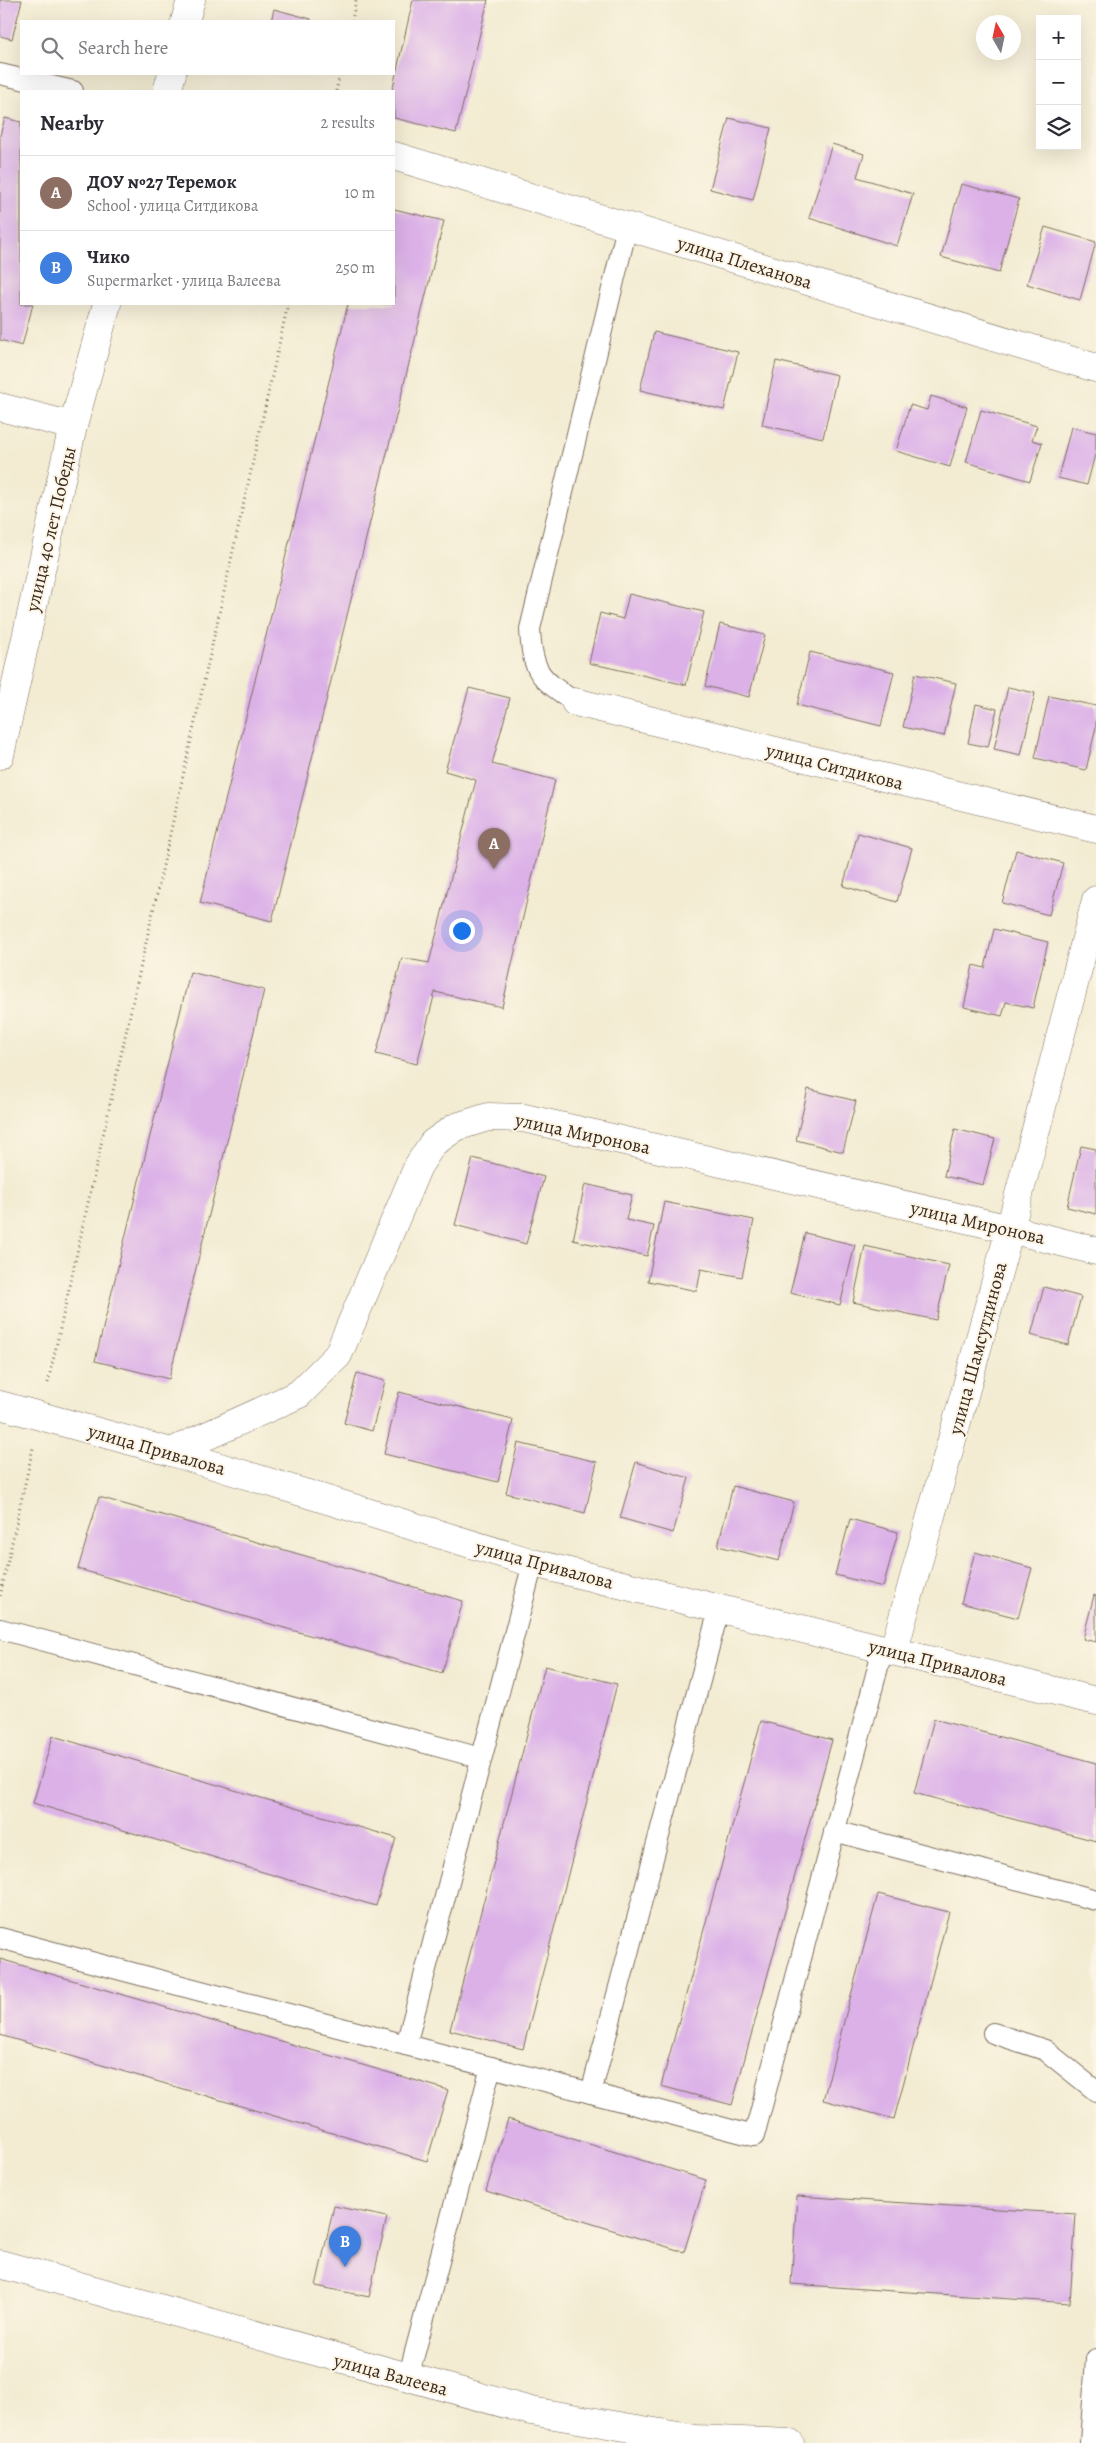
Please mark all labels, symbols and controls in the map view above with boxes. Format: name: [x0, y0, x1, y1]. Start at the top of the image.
north arrow: [976, 15, 1021, 60]
map controls: [1036, 15, 1081, 150]
button: +: [1036, 15, 1081, 60]
search box: [20, 20, 395, 75]
icon: search: [38, 34, 66, 62]
text: Search here: [78, 35, 168, 61]
button: −: [1036, 60, 1081, 105]
button: layers: [1036, 105, 1081, 150]
text: Nearby: [40, 109, 103, 137]
text: 2 results: [320, 112, 375, 134]
text: ДОУ №27 Теремок: [87, 169, 237, 195]
text: A: [51, 182, 61, 204]
text: 10 m: [345, 182, 375, 204]
text: School · улица Ситдикова: [87, 195, 258, 217]
street label: улица Плеханова: [673, 230, 816, 296]
text: Чико: [87, 244, 130, 270]
text: B: [51, 257, 61, 279]
text: 250 m: [336, 257, 375, 279]
text: Supermarket · улица Валеева: [87, 270, 281, 292]
street label: улица 40 лет Победы: [19, 444, 83, 615]
street label: улица Ситдикова: [762, 737, 906, 797]
pin: A: [478, 828, 510, 869]
your location: [449, 918, 475, 944]
street label: улица Миронова: [512, 1107, 653, 1161]
street label: улица Миронова: [907, 1195, 1048, 1251]
street label: улица Шамсутдинова: [942, 1259, 1014, 1438]
street label: улица Привалова: [84, 1418, 229, 1482]
street label: улица Привалова: [472, 1534, 617, 1596]
street label: улица Привалова: [865, 1633, 1010, 1693]
pin: B: [329, 2226, 361, 2267]
street label: улица Валеева: [330, 2347, 451, 2403]

